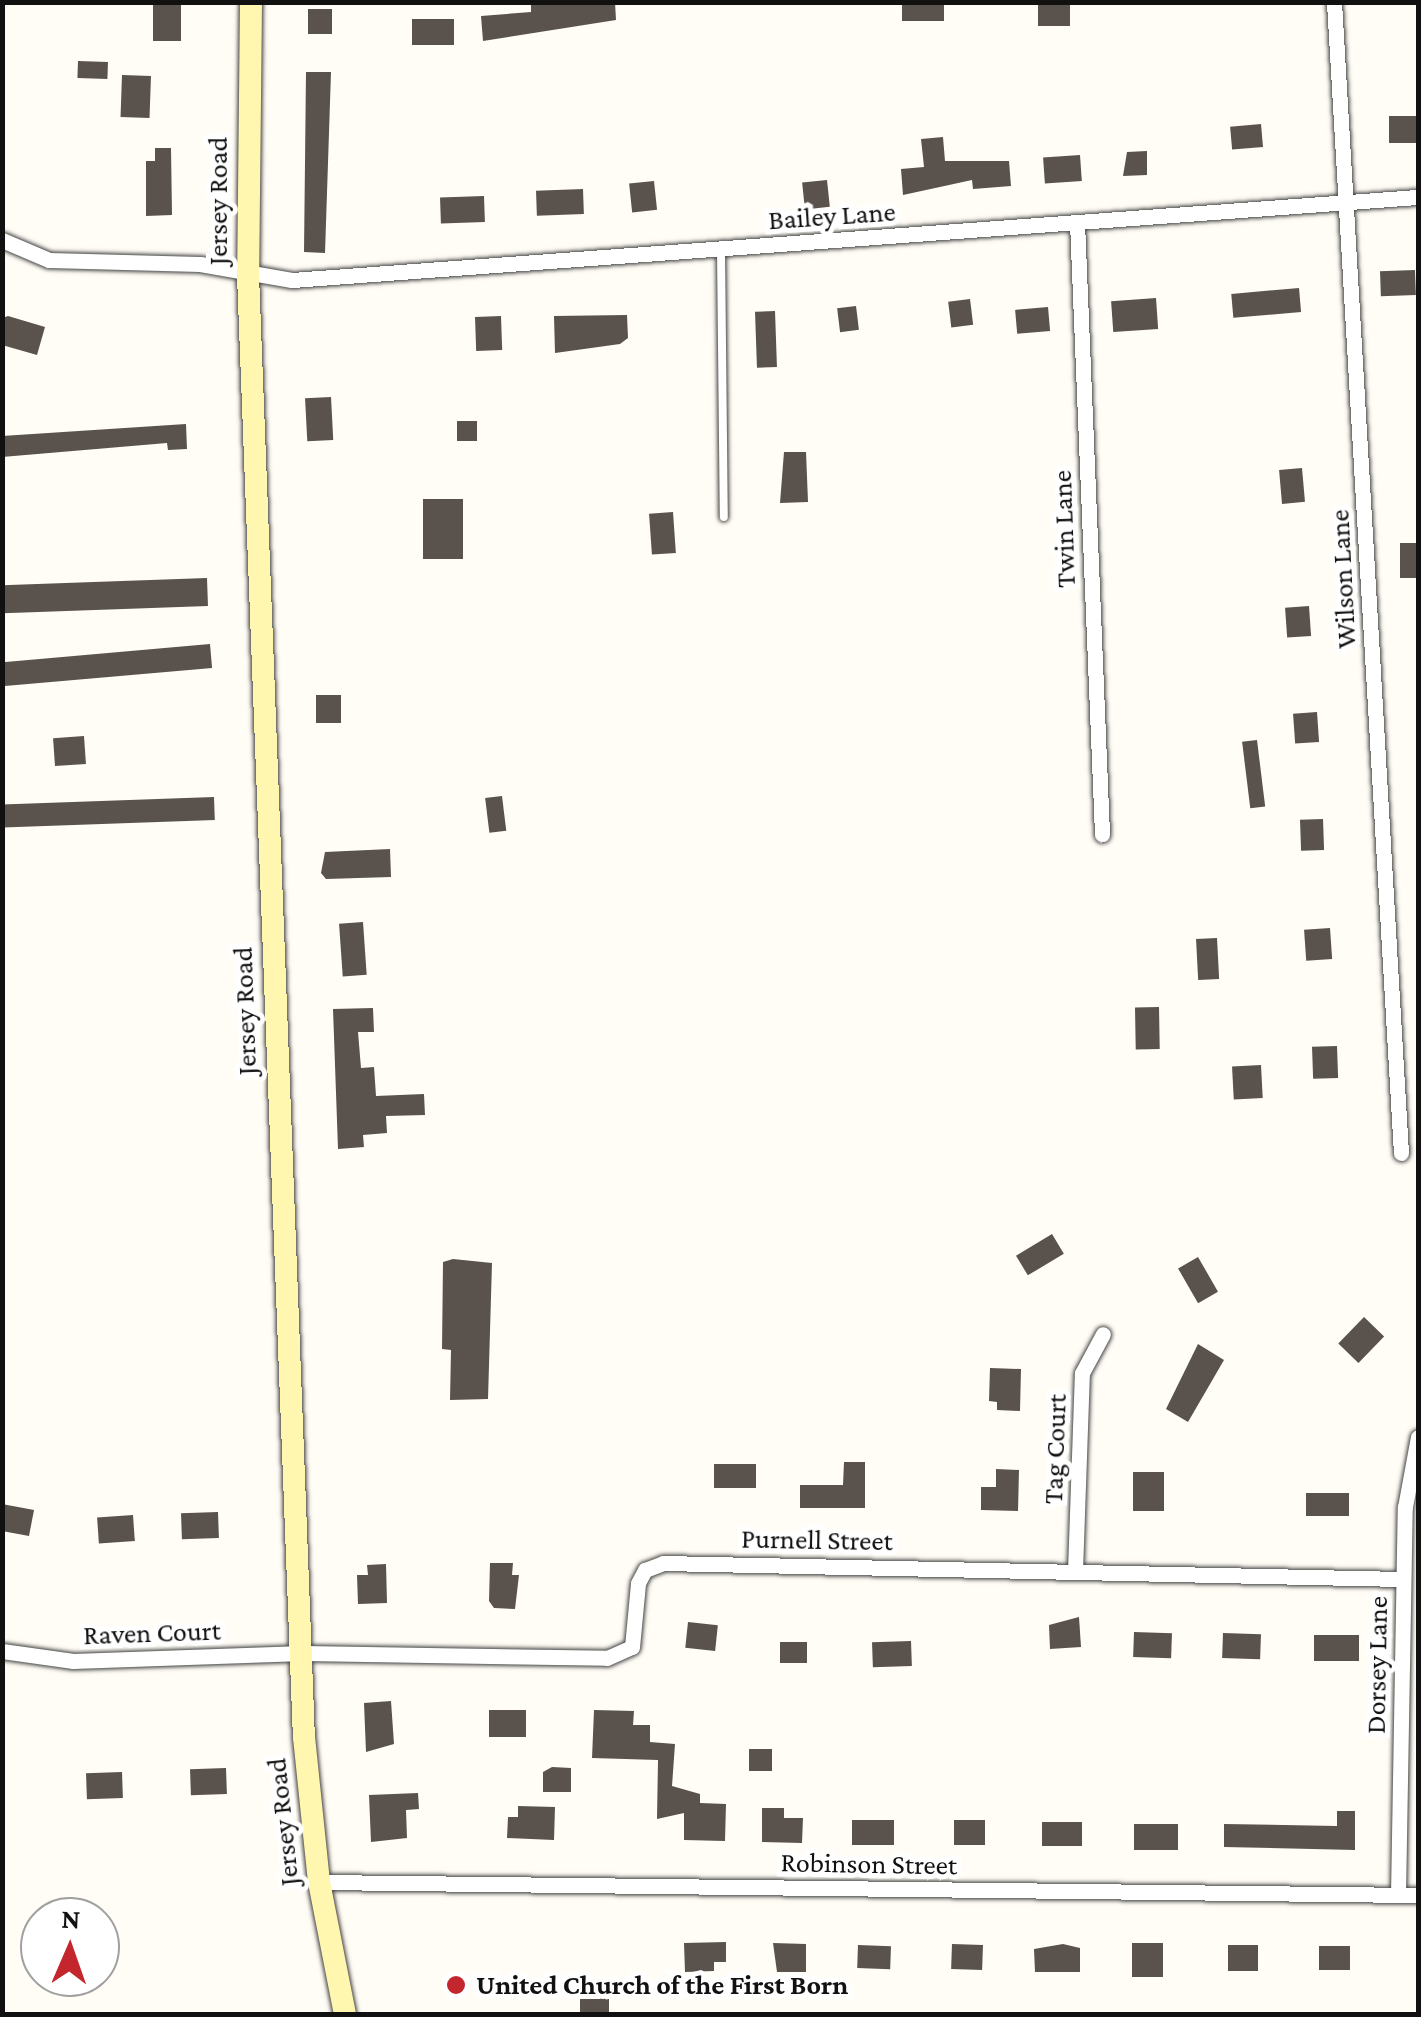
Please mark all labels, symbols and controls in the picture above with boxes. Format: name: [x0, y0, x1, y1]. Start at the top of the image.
street label: Jersey Road: [201, 137, 235, 265]
street label: Bailey Lane: [767, 195, 897, 237]
street label: Twin Lane: [1045, 470, 1083, 588]
street label: Wilson Lane: [1323, 509, 1363, 649]
street label: Jersey Road: [226, 946, 264, 1076]
street label: Tag Court: [1036, 1393, 1074, 1505]
street label: Purnell Street: [741, 1522, 893, 1558]
street label: Dorsey Lane: [1359, 1596, 1395, 1734]
street label: Raven Court: [83, 1614, 221, 1652]
street label: Jersey Road: [260, 1756, 306, 1888]
street label: Robinson Street: [780, 1846, 958, 1882]
north arrow: [20, 1897, 120, 1997]
text: N: [61, 1903, 81, 1934]
place label: United Church of the First Born: [476, 1968, 848, 2002]
marker: United Church of the First Born: [445, 1974, 467, 1996]

